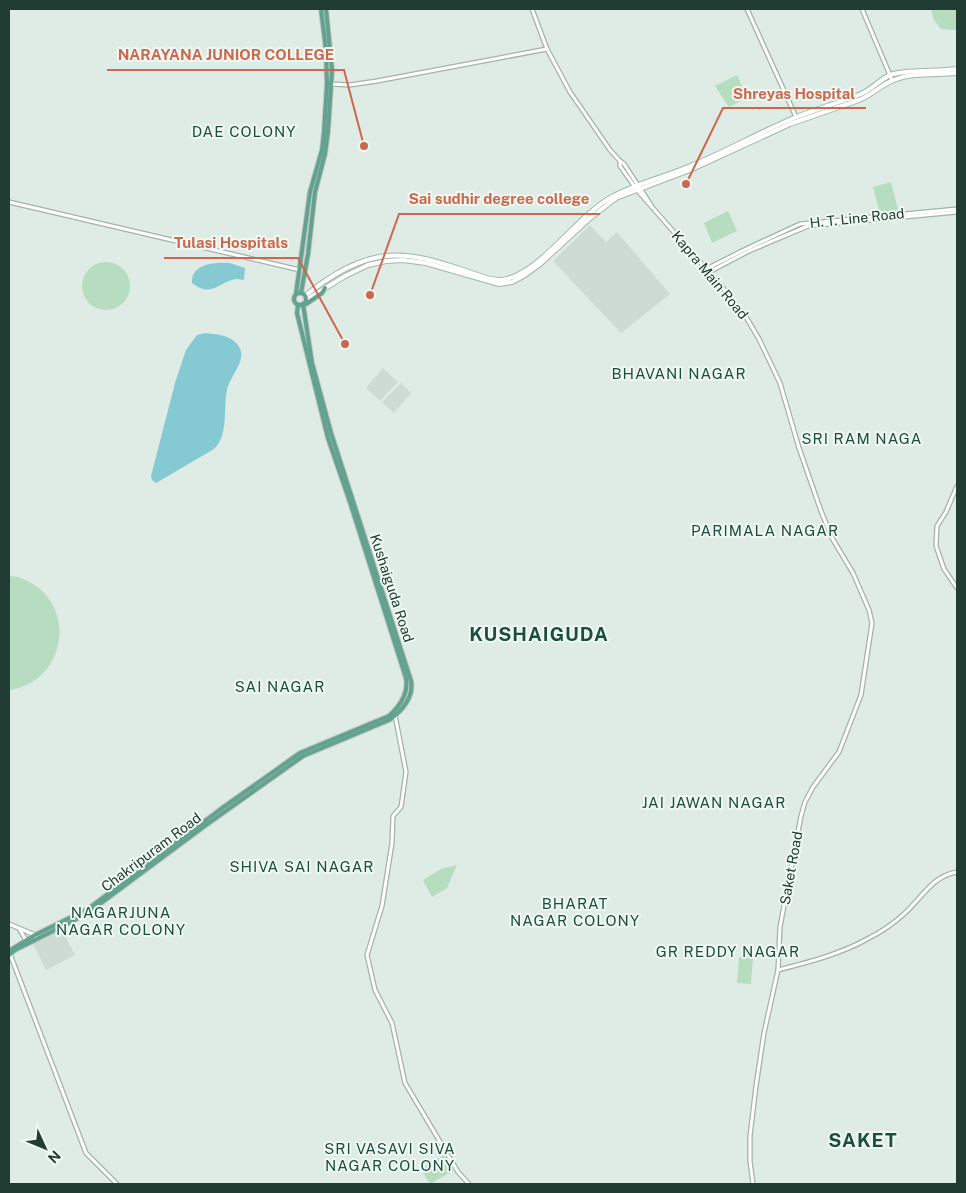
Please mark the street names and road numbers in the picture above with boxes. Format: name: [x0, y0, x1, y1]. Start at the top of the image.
street label: H. T. Line Road: [809, 205, 905, 231]
street label: Kapra Main Road: [668, 228, 752, 322]
street label: Kushaiguda Road: [367, 532, 417, 644]
street label: Chakripuram Road: [98, 809, 204, 895]
street label: Saket Road: [777, 830, 805, 906]

